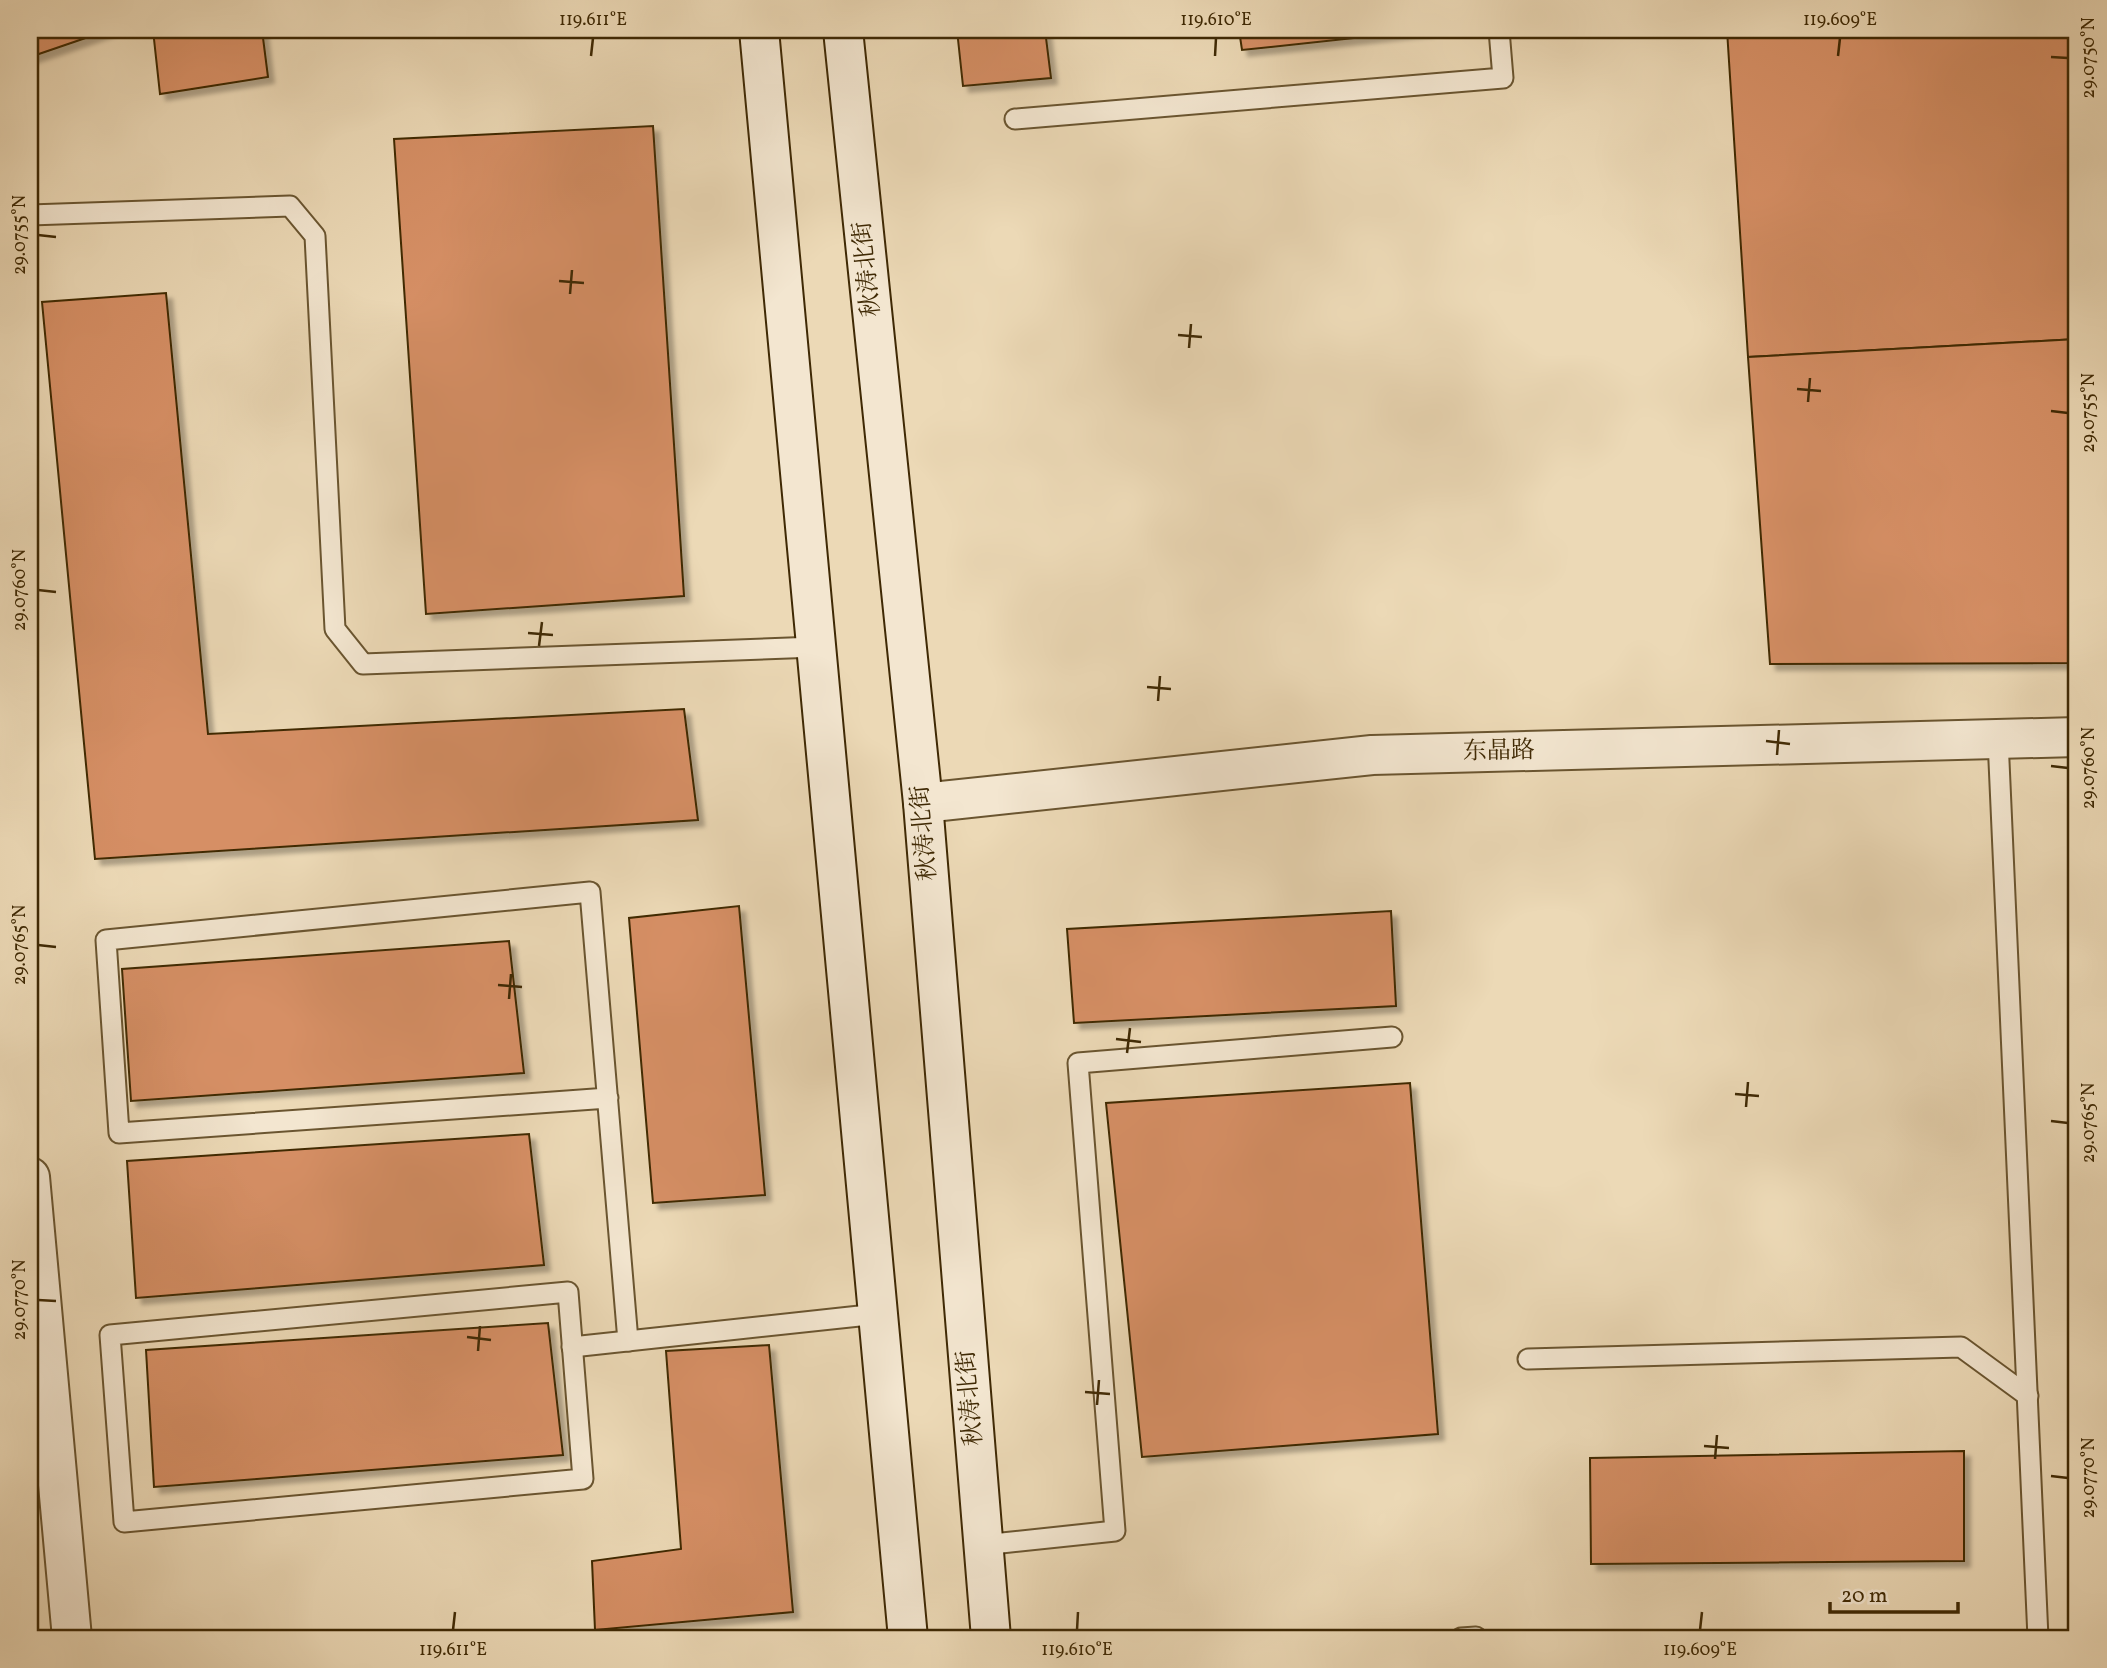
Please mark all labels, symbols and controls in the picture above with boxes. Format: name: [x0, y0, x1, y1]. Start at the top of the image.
text: 119.611°E: [559, 8, 627, 33]
text: 119.610°E: [1180, 8, 1252, 33]
text: 119.609°E: [1803, 8, 1877, 33]
text: 29.0750°N: [2077, 17, 2102, 99]
text: 29.0755°N: [8, 195, 33, 275]
street label: 秋涛北街: [846, 219, 890, 319]
text: 29.0755°N: [2077, 373, 2102, 453]
text: 29.0760°N: [8, 549, 33, 631]
text: 29.0760°N: [2077, 727, 2102, 809]
street label: 东晶路: [1463, 734, 1535, 770]
street label: 秋涛北街: [904, 784, 946, 882]
text: 29.0765°N: [8, 905, 33, 985]
text: 29.0765°N: [2077, 1083, 2102, 1163]
text: 29.0770°N: [8, 1259, 33, 1341]
street label: 秋涛北街: [950, 1349, 992, 1447]
text: 29.0770°N: [2077, 1437, 2102, 1519]
scale bar: [1830, 1570, 1958, 1614]
text: 20 m: [1841, 1582, 1887, 1611]
text: 119.611°E: [419, 1638, 487, 1663]
text: 119.610°E: [1041, 1638, 1113, 1663]
text: 119.609°E: [1663, 1638, 1737, 1663]

